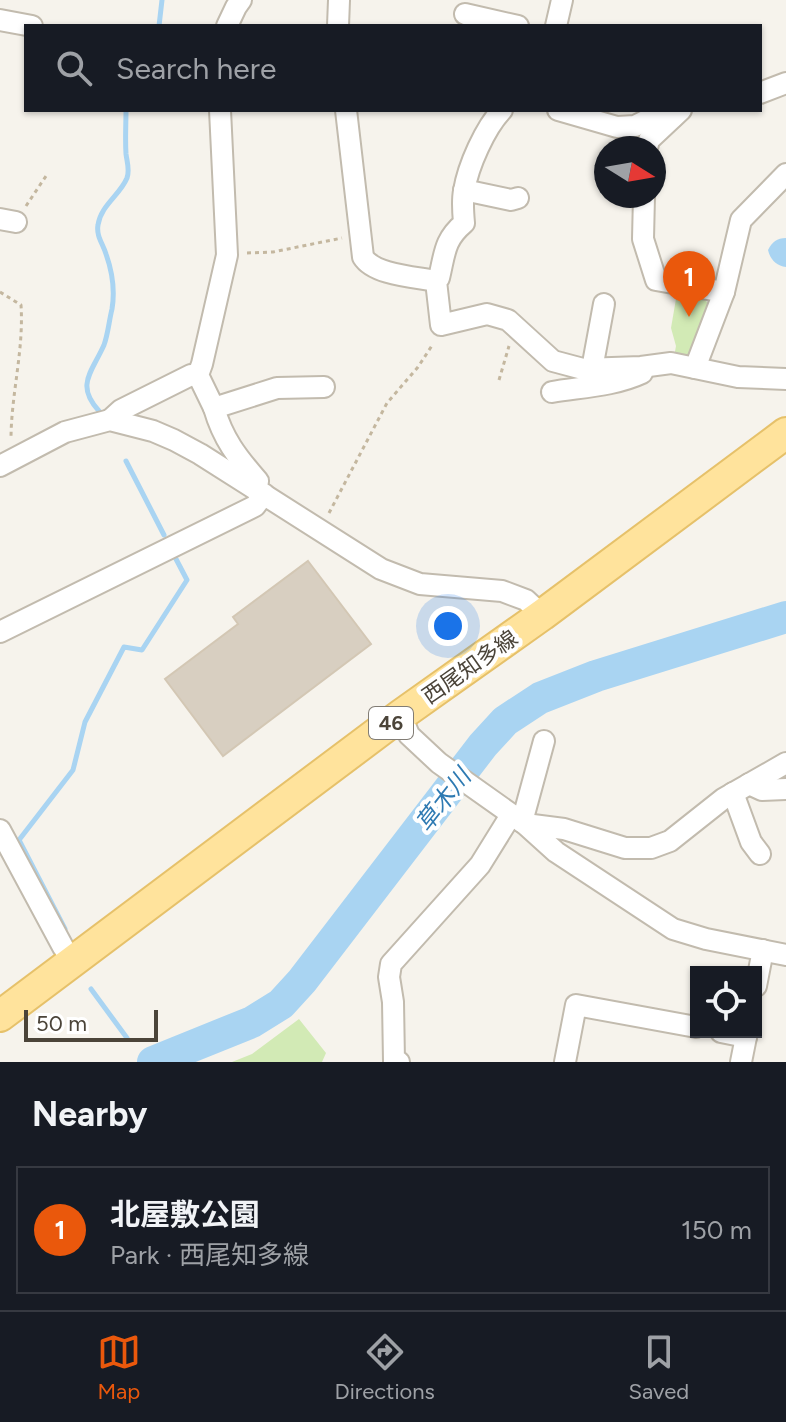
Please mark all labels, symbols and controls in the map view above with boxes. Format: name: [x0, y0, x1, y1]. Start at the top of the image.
search box: [24, 24, 762, 112]
icon: search: [52, 46, 96, 90]
text: Search here: [116, 50, 276, 87]
north arrow: [594, 136, 666, 208]
pin: 1: [663, 251, 715, 317]
your location: [428, 606, 468, 646]
street label: 西尾知多線: [417, 624, 523, 710]
road number: 46: [369, 707, 413, 739]
water label: 草木川: [409, 760, 478, 837]
map controls: [690, 966, 762, 1038]
button: locate: [690, 966, 762, 1038]
scale bar: [24, 1006, 158, 1042]
text: 50 m: [36, 1010, 87, 1037]
text: Nearby: [32, 1094, 147, 1135]
text: 北屋敷公園: [110, 1196, 260, 1233]
text: 1: [55, 1214, 65, 1246]
text: 150 m: [681, 1214, 752, 1246]
text: Park · 西尾知多線: [110, 1239, 309, 1271]
tab: Map: [97, 1330, 141, 1405]
tab: Directions: [335, 1330, 435, 1405]
tab: Saved: [628, 1330, 689, 1405]

